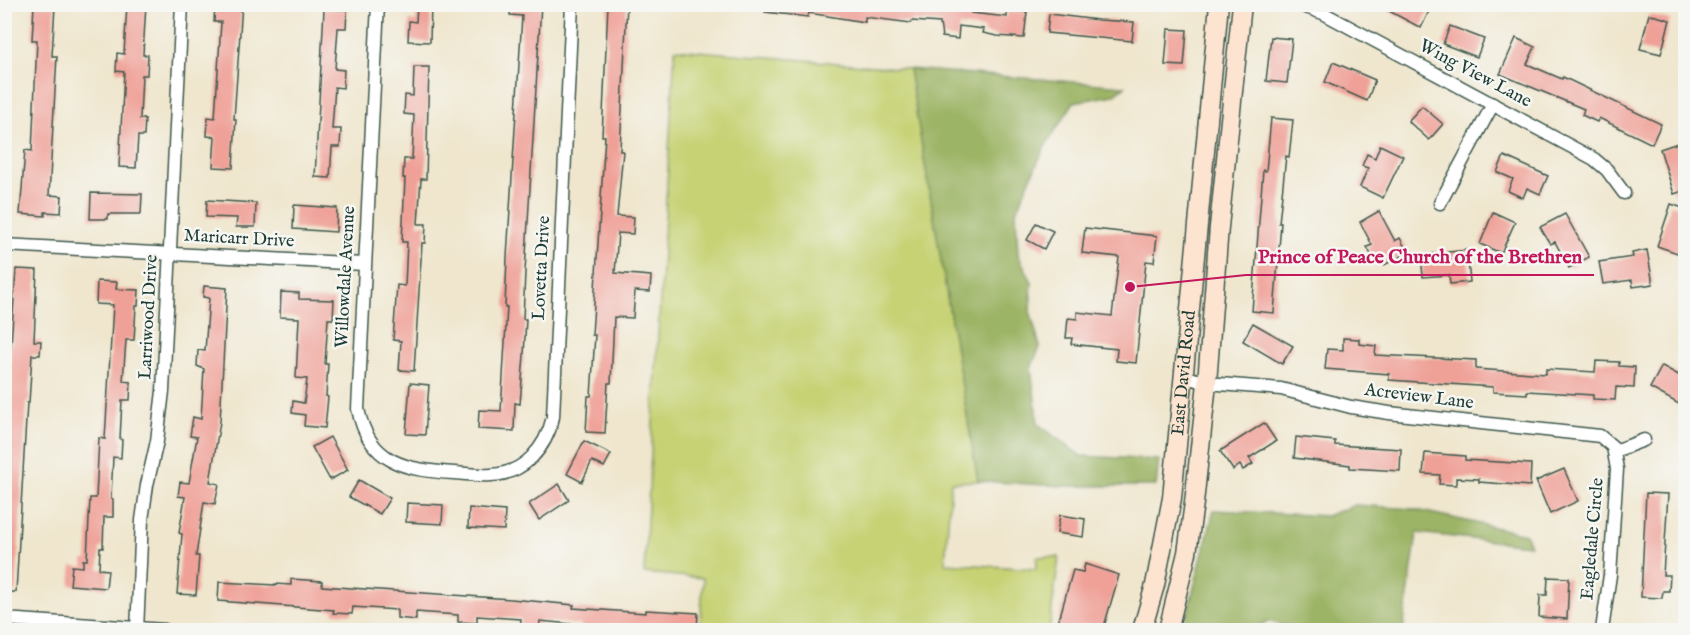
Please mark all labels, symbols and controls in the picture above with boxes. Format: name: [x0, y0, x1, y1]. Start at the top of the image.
street label: Wing View Lane: [1415, 35, 1535, 113]
street label: Willowdale Avenue: [331, 205, 361, 349]
street label: Lovetta Drive: [528, 215, 556, 321]
street label: Maricarr Drive: [183, 225, 295, 253]
callout: Prince of Peace Church of the Brethren: [1246, 237, 1594, 275]
text: Prince of Peace Church of the Brethren: [1258, 245, 1583, 270]
street label: Larriwood Drive: [134, 254, 164, 380]
street label: East David Road: [1166, 309, 1201, 437]
street label: Acreview Lane: [1362, 379, 1475, 415]
street label: Eagledale Circle: [1576, 477, 1610, 601]

